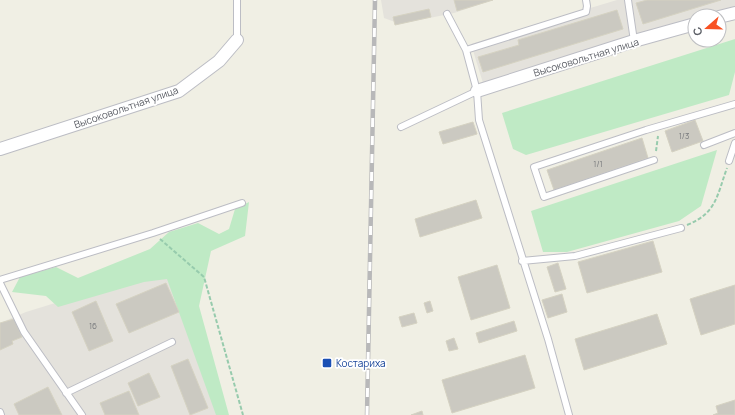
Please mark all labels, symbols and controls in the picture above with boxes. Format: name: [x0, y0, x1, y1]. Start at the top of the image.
north arrow: [687, 8, 727, 48]
text: С: [689, 25, 706, 38]
street label: Высоковольтная улица: [532, 34, 640, 80]
street label: Высоковольтная улица: [72, 83, 180, 131]
house number: 1/3: [679, 130, 689, 141]
house number: 1/1: [593, 158, 603, 169]
house number: 16: [89, 320, 97, 331]
place label: Костариха: [336, 356, 386, 370]
marker: Костариха: [321, 357, 333, 369]

